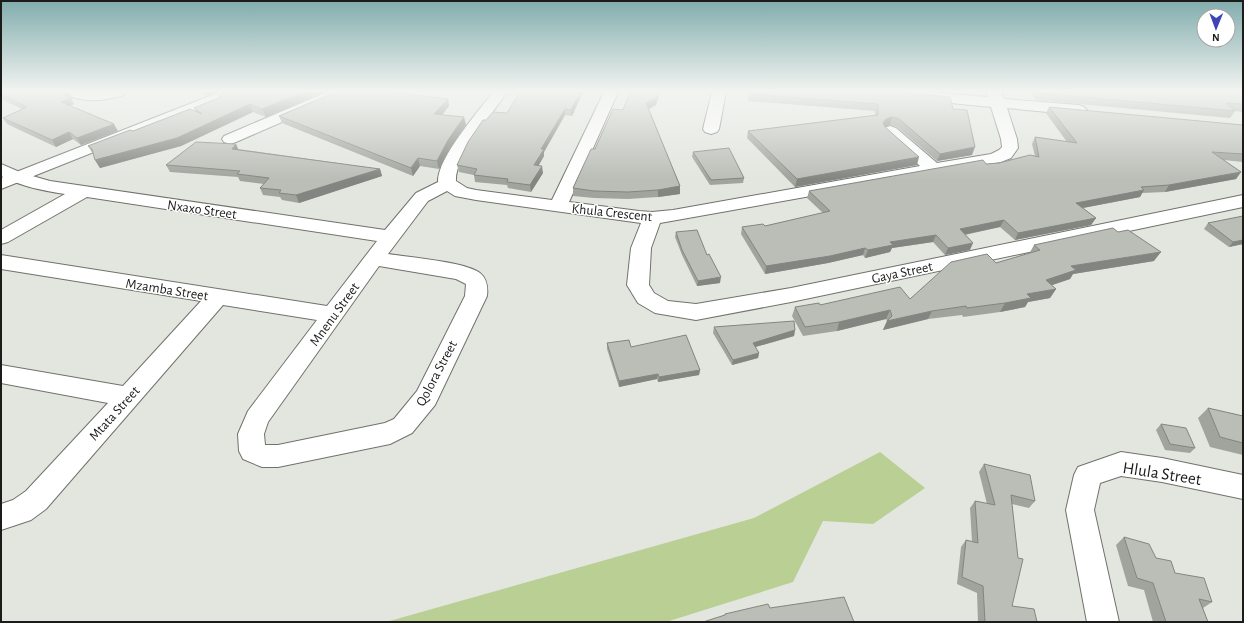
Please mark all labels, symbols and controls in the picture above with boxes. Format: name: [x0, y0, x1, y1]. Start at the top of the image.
north arrow: [1196, 8, 1236, 48]
text: N: [1212, 32, 1220, 43]
street label: Nxaxo Street: [166, 198, 238, 222]
street label: Khula Crescent: [571, 202, 653, 224]
street label: Gaya Street: [870, 260, 935, 286]
street label: Mzamba Street: [125, 277, 210, 303]
street label: Mnenu Street: [307, 280, 363, 349]
street label: Qolora Street: [414, 338, 460, 409]
street label: Mtata Street: [87, 383, 143, 444]
street label: Hlula Street: [1121, 459, 1203, 488]

